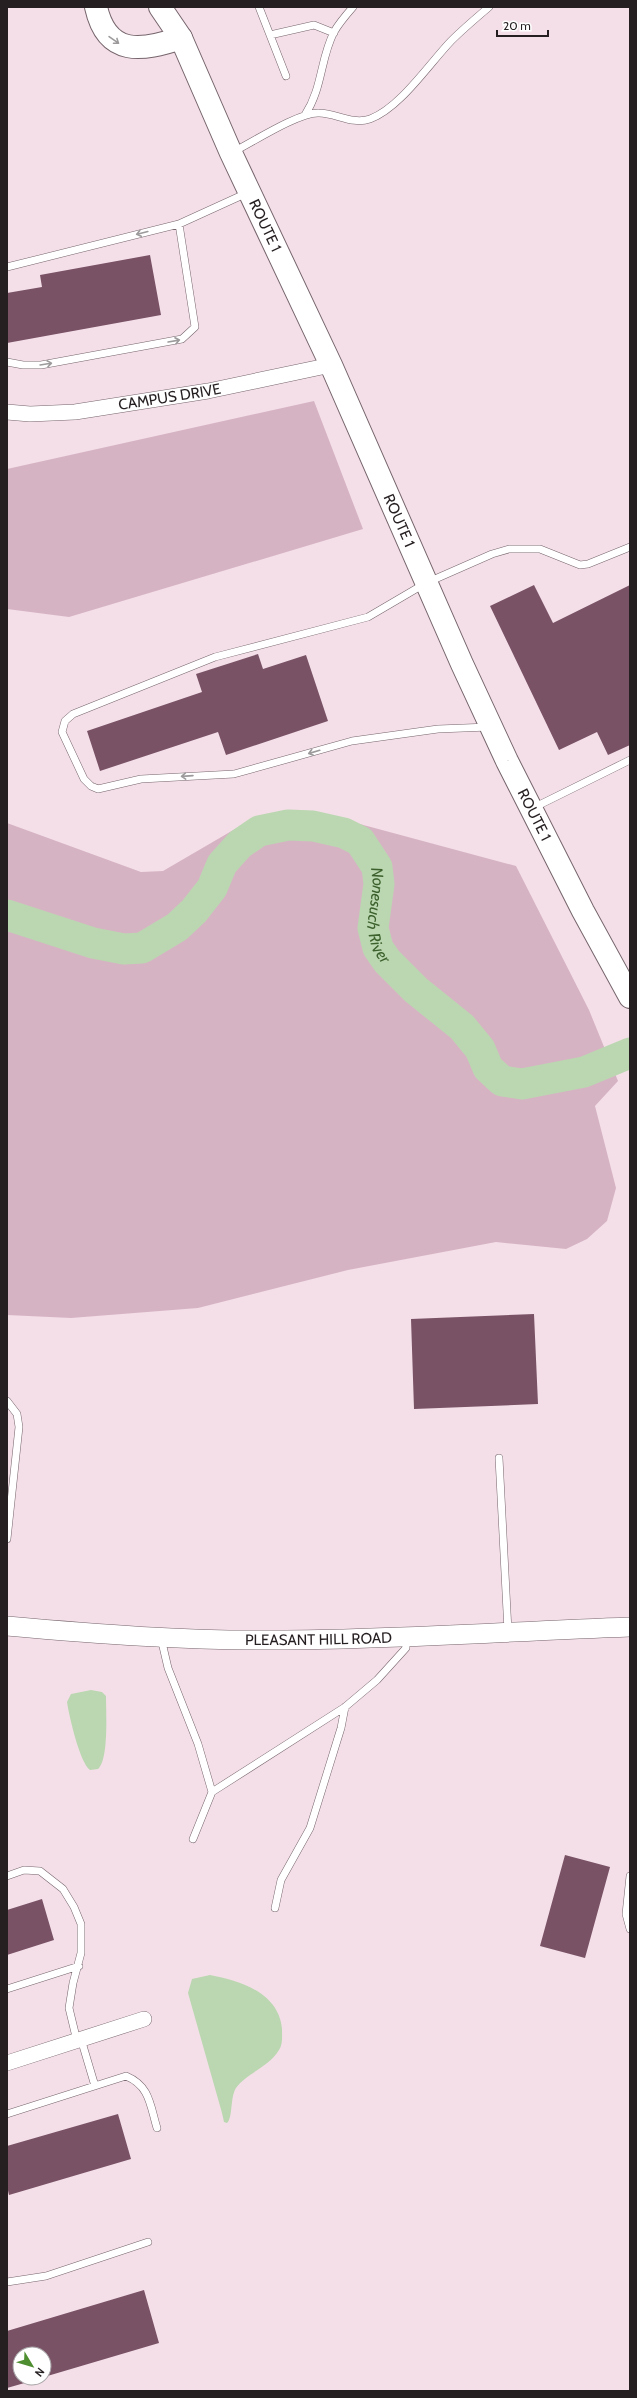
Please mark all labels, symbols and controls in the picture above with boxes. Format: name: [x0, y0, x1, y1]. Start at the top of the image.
scale bar: [497, 12, 548, 38]
text: 20 m: [503, 18, 531, 33]
one-way arrow: [109, 36, 120, 44]
street label: ROUTE 1: [245, 196, 285, 255]
one-way arrow: [135, 230, 148, 238]
one-way arrow: [167, 337, 180, 345]
one-way arrow: [39, 360, 52, 368]
street label: CAMPUS DRIVE: [117, 380, 223, 414]
street label: ROUTE 1: [380, 491, 419, 550]
one-way arrow: [308, 748, 321, 756]
one-way arrow: [181, 773, 194, 780]
street label: ROUTE 1: [514, 786, 555, 844]
water label: Nonesuch River: [363, 866, 395, 968]
street label: PLEASANT HILL ROAD: [245, 1629, 392, 1649]
north arrow: [12, 2346, 52, 2386]
text: N: [32, 2365, 48, 2380]

